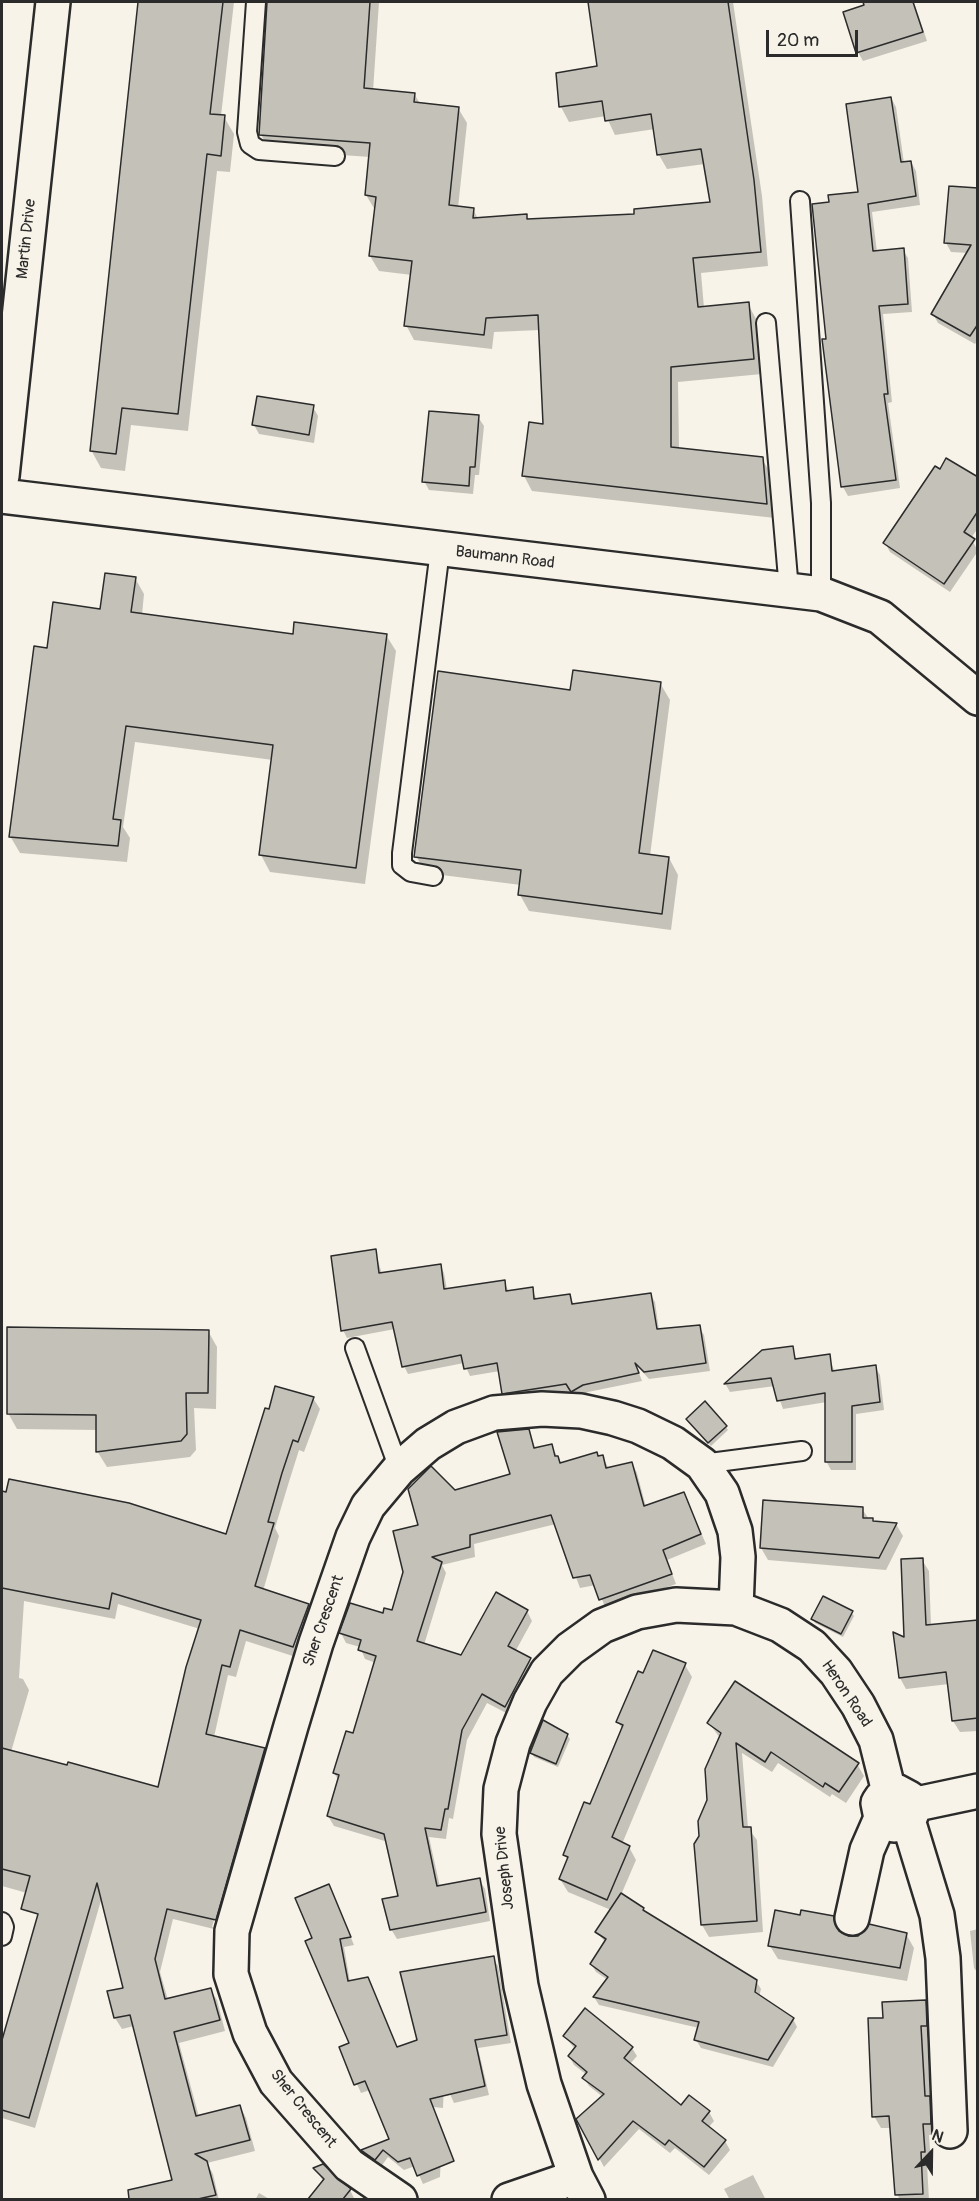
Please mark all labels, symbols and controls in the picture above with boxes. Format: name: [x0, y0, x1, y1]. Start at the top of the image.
scale bar: [769, 18, 860, 56]
text: 20 m: [777, 29, 819, 52]
street label: Martin Drive: [13, 198, 41, 280]
street label: Baumann Road: [454, 542, 556, 574]
street label: Sher Crescent: [299, 1573, 349, 1669]
street label: Heron Road: [817, 1657, 875, 1731]
street label: Joseph Drive: [491, 1825, 519, 1911]
street label: Sher Crescent: [266, 2066, 340, 2152]
north arrow: [901, 2123, 961, 2183]
text: N: [929, 2125, 947, 2148]

